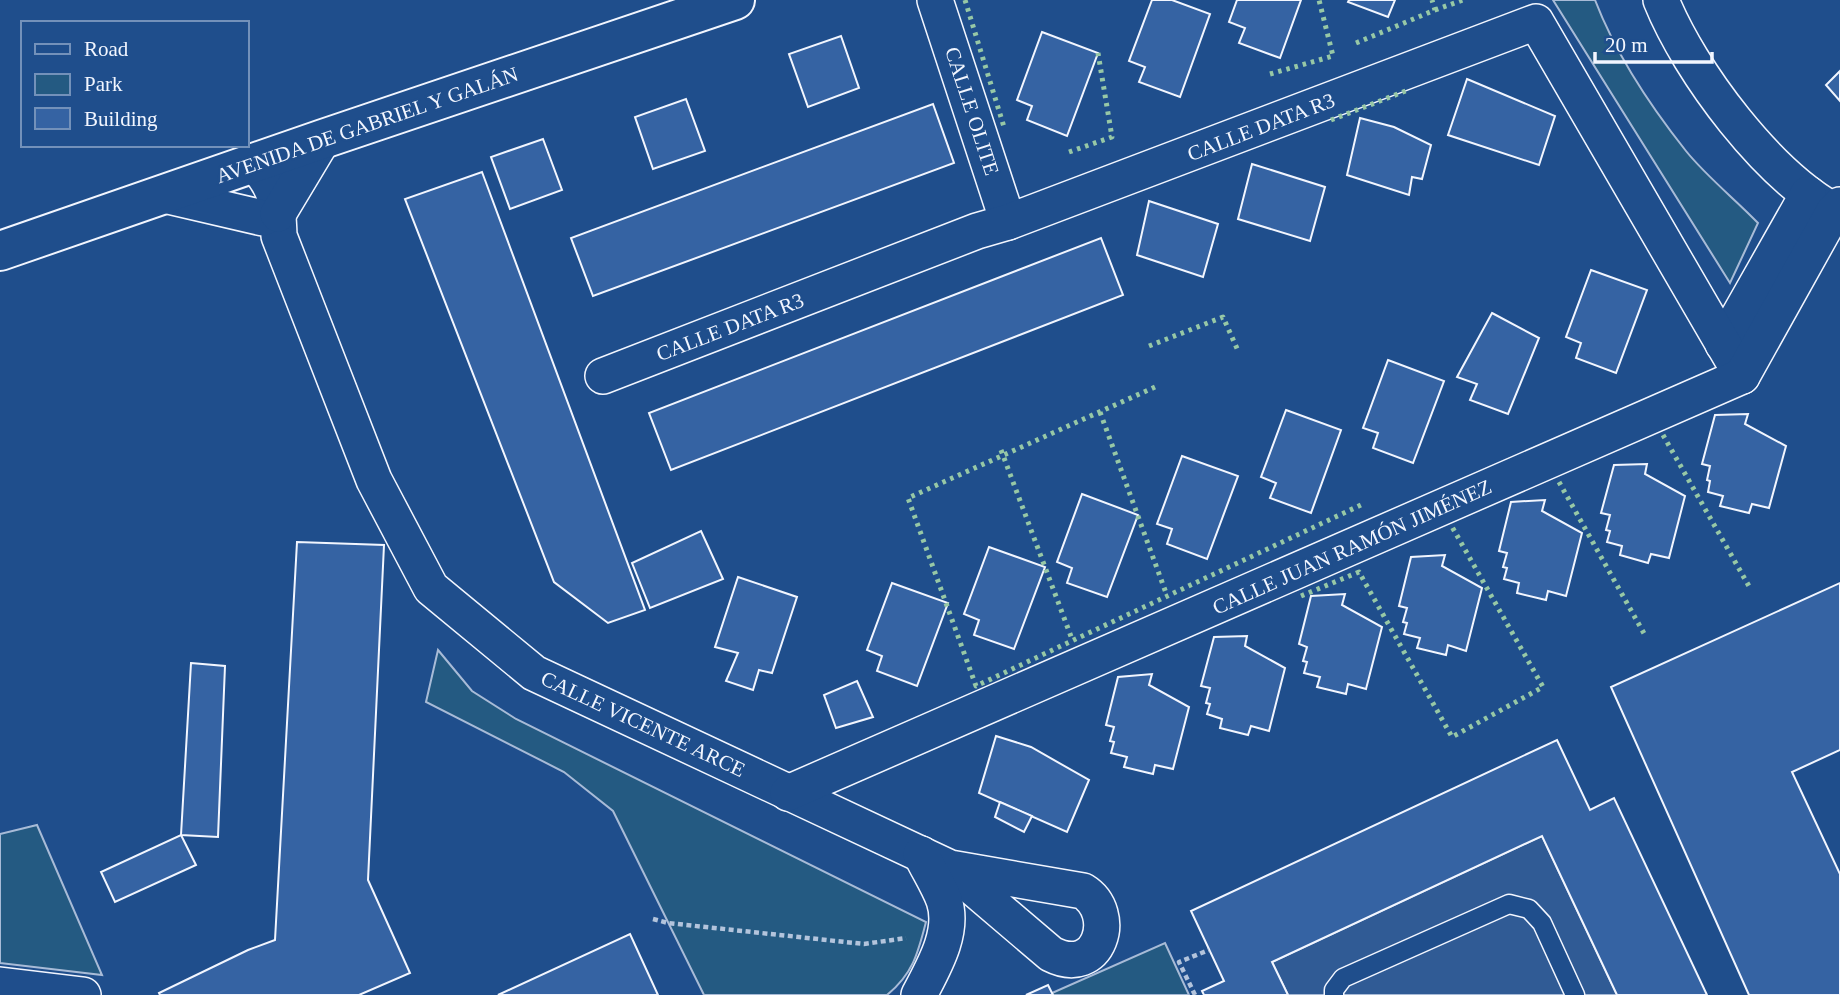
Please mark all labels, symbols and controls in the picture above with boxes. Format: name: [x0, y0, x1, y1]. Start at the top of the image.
legend: [21, 21, 248, 147]
scale bar: [1595, 21, 1712, 65]
text: 20 m: [1605, 33, 1648, 57]
text: Road: [84, 37, 129, 61]
street label: CALLE OLITE: [940, 44, 1004, 178]
street label: AVENIDA DE GABRIEL Y GALÁN: [213, 62, 521, 188]
text: Park: [84, 72, 123, 96]
street label: CALLE DATA R3: [1184, 88, 1338, 166]
text: Building: [84, 107, 158, 131]
street label: CALLE DATA R3: [653, 288, 807, 366]
street label: CALLE JUAN RAMÓN JIMÉNEZ: [1209, 474, 1495, 620]
street label: CALLE VICENTE ARCE: [537, 666, 749, 782]

